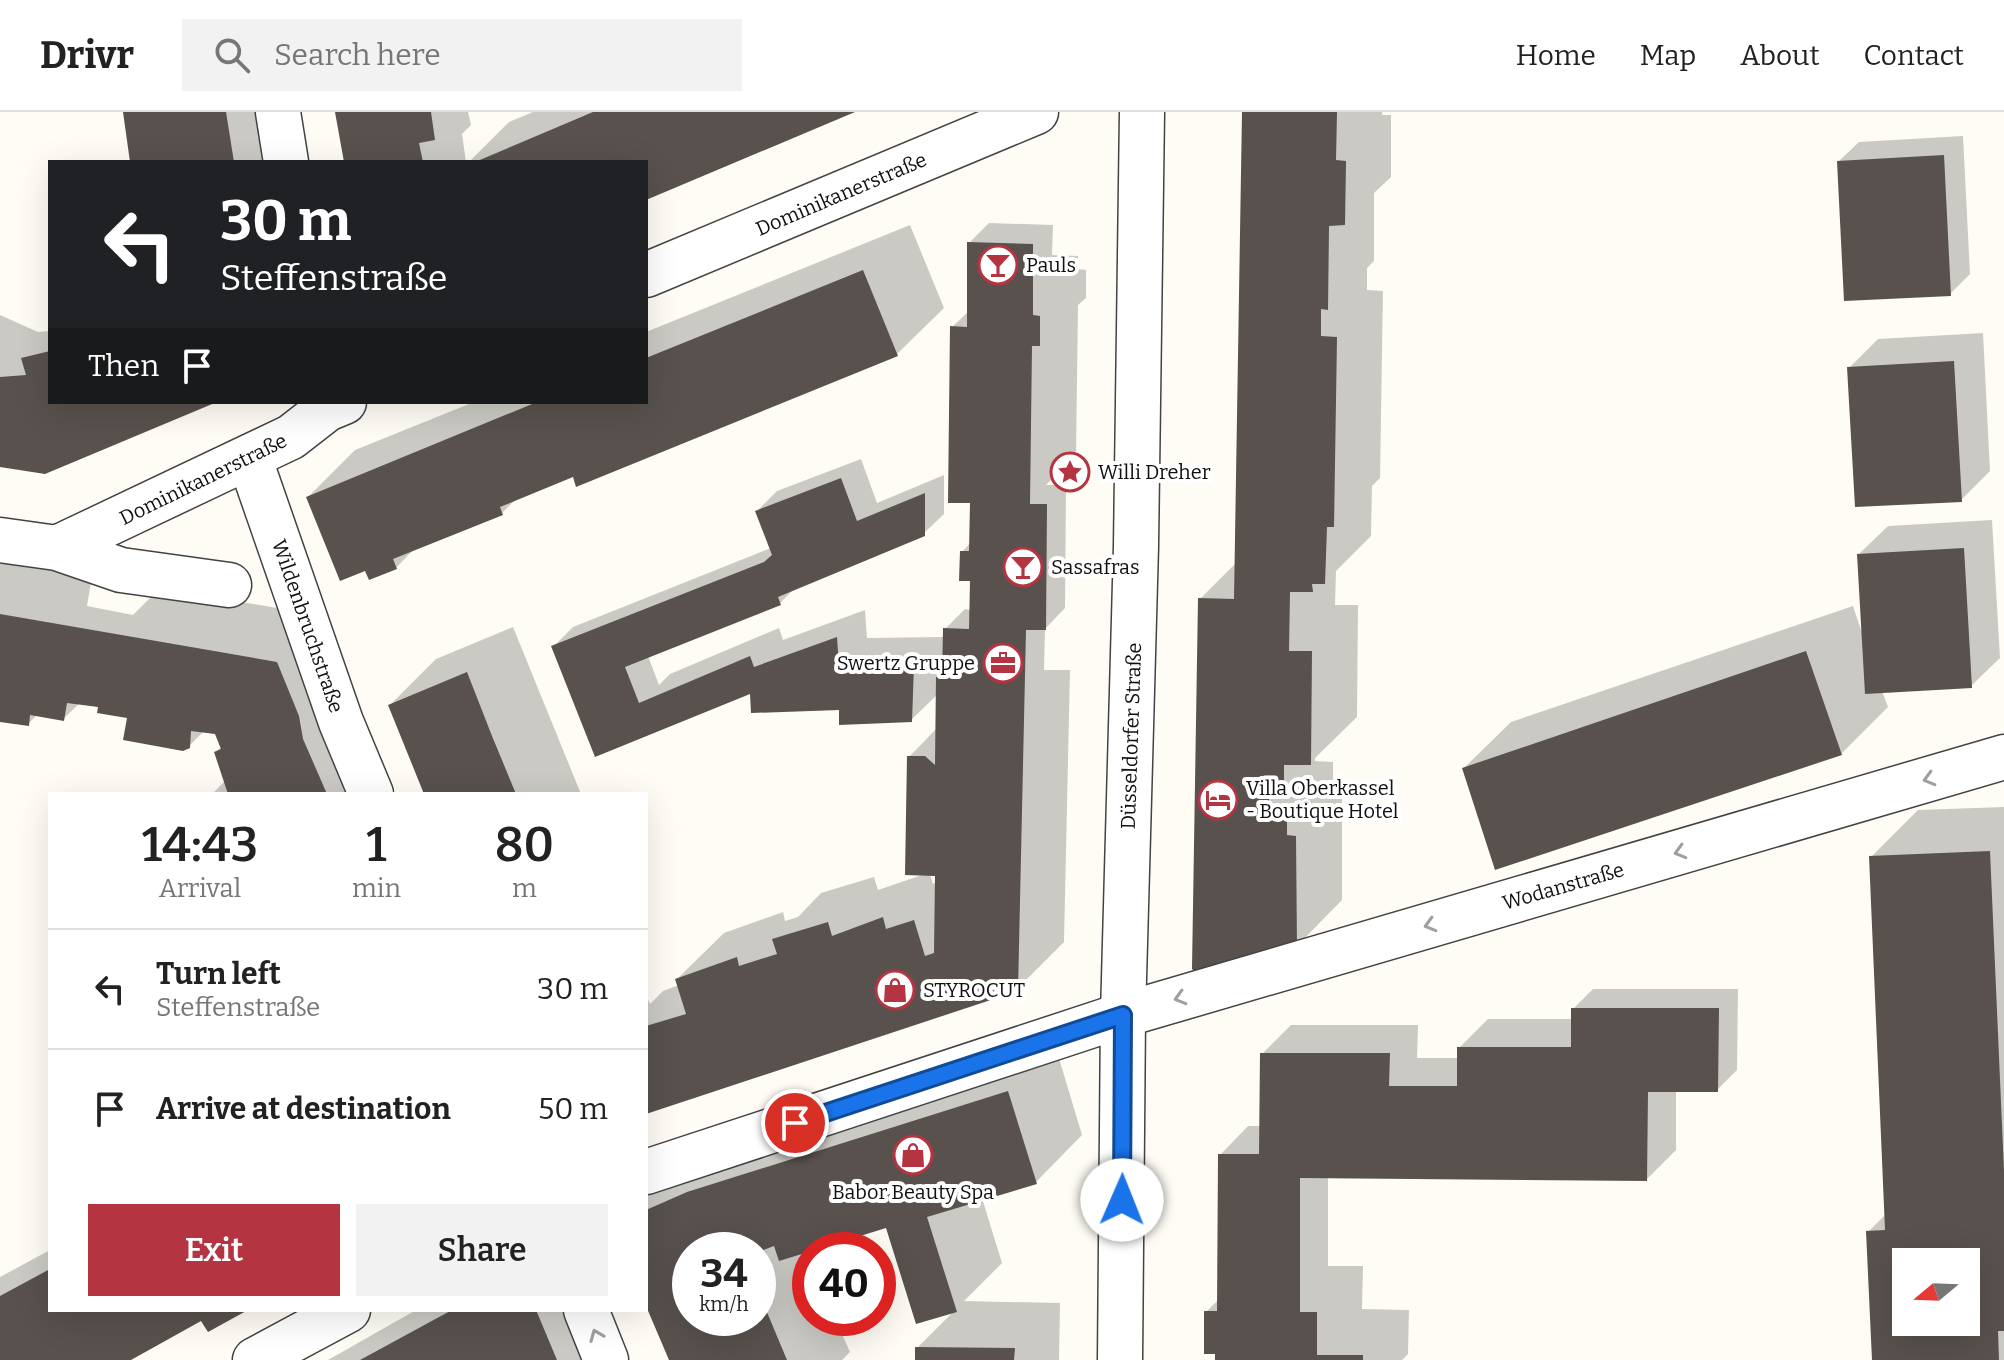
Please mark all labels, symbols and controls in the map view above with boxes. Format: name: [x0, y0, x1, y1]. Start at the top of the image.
search box: [182, 19, 742, 91]
text: Drivr: [40, 32, 134, 78]
icon: search: [210, 33, 254, 77]
text: Search here: [274, 37, 441, 73]
text: Home: [1516, 39, 1596, 72]
text: Map: [1640, 39, 1696, 72]
text: About: [1740, 39, 1820, 72]
text: Contact: [1864, 39, 1964, 72]
street label: Dominikanerstraße: [752, 147, 930, 241]
text: 30 m: [220, 188, 351, 255]
icon: left: [88, 192, 192, 296]
bar icon: Pauls: [977, 244, 1019, 286]
place label: Pauls: [1026, 253, 1076, 277]
text: Steffenstraße: [220, 256, 447, 300]
icon: arrive: [175, 344, 219, 388]
text: Then: [88, 348, 159, 384]
street label: Dominikanerstraße: [116, 428, 290, 530]
place icon: Willi Dreher: [1049, 451, 1091, 493]
place label: Willi Dreher: [1098, 460, 1211, 484]
street label: Wildenbruchstraße: [267, 536, 349, 716]
bar icon: Sassafras: [1002, 546, 1044, 588]
place label: Sassafras: [1051, 555, 1139, 579]
office icon: Swertz Gruppe: [982, 642, 1024, 684]
street label: Düsseldorfer Straße: [1116, 642, 1146, 830]
place label: Swertz Gruppe: [837, 651, 975, 675]
one-way arrow: [1923, 770, 1937, 786]
place label: Villa Oberkassel - Boutique Hotel: [1246, 776, 1399, 823]
hotel icon: Villa Oberkassel - Boutique Hotel: [1197, 779, 1239, 821]
text: 14:43: [142, 816, 258, 874]
text: 1: [366, 816, 387, 874]
text: 80: [495, 816, 554, 874]
one-way arrow: [1673, 843, 1687, 859]
street label: Wodanstraße: [1499, 857, 1627, 915]
text: Arrival: [159, 873, 241, 904]
text: min: [352, 873, 401, 904]
text: m: [512, 873, 537, 904]
one-way arrow: [1424, 916, 1437, 932]
text: Turn left: [156, 956, 281, 992]
icon: left: [88, 967, 132, 1011]
shop icon: STYROCUT: [874, 969, 916, 1011]
text: 30 m: [537, 971, 608, 1007]
place label: STYROCUT: [923, 978, 1026, 1002]
one-way arrow: [1174, 989, 1188, 1005]
text: Steffenstraße: [156, 992, 320, 1023]
icon: arrive: [88, 1087, 132, 1131]
pin: [761, 1089, 829, 1157]
text: Arrive at destination: [156, 1091, 451, 1127]
text: 50 m: [538, 1091, 608, 1127]
icon: arrive: [773, 1101, 817, 1145]
shop icon: Babor Beauty Spa: [892, 1134, 934, 1176]
position arrow: [1080, 1158, 1164, 1242]
place label: Babor Beauty Spa: [832, 1180, 994, 1204]
button: Exit: [88, 1204, 340, 1296]
button: Share: [356, 1204, 608, 1296]
speed limit sign: 40: [792, 1232, 896, 1336]
north arrow: [1892, 1248, 1980, 1336]
map controls: [1892, 1248, 1980, 1336]
text: 34: [700, 1250, 748, 1298]
text: km/h: [699, 1292, 749, 1316]
one-way arrow: [589, 1329, 606, 1343]

